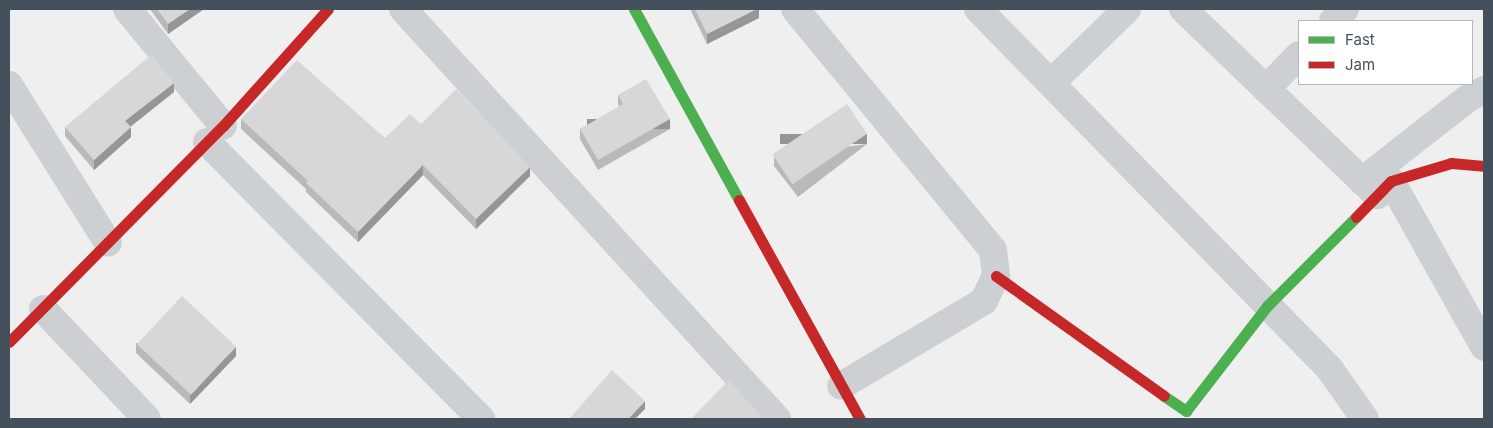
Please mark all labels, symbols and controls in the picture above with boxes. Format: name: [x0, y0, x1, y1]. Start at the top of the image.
legend: [1298, 20, 1473, 85]
text: Fast: [1345, 30, 1375, 49]
text: Jam: [1345, 55, 1375, 74]

